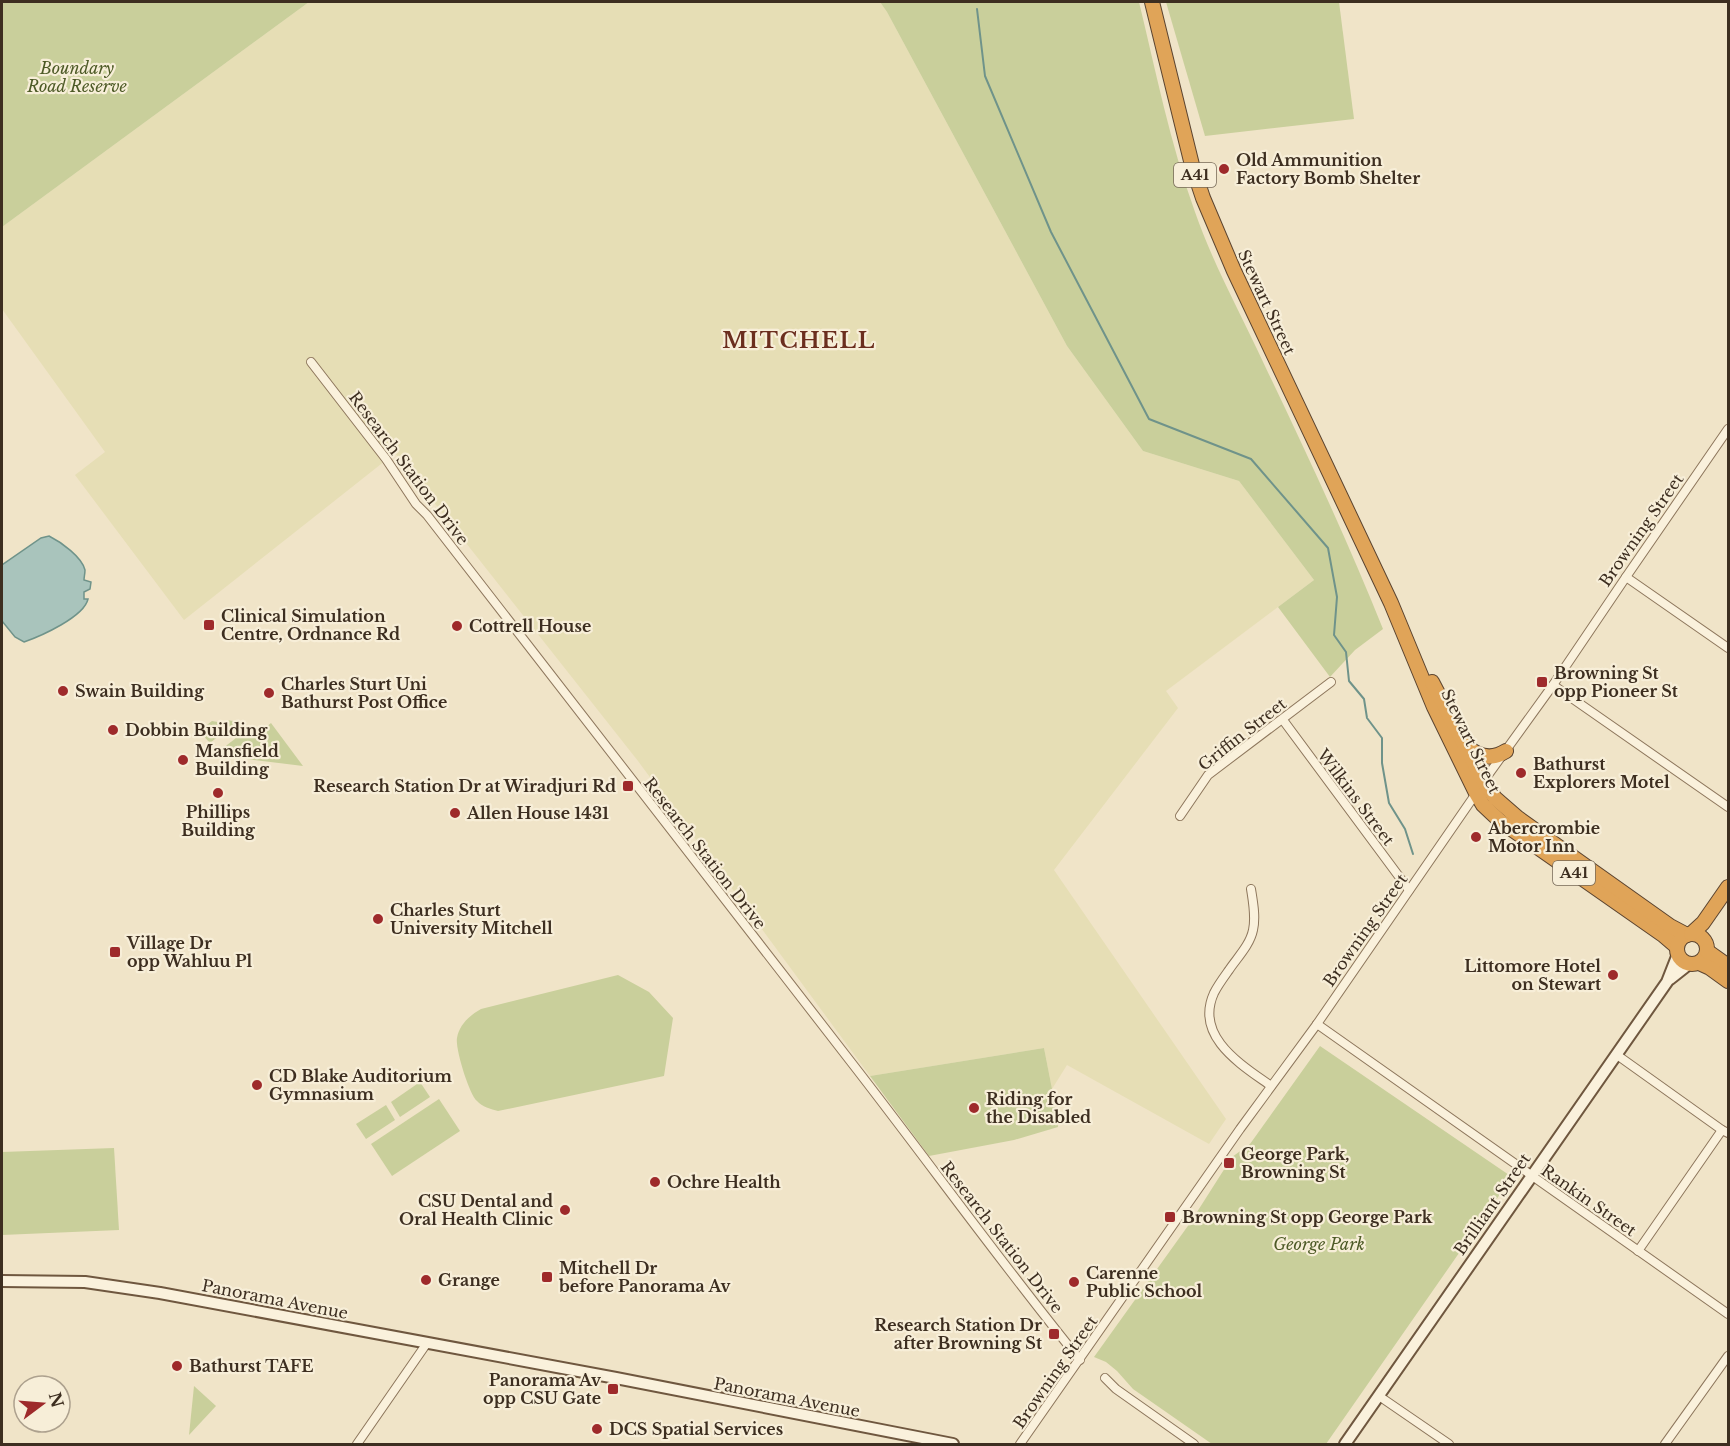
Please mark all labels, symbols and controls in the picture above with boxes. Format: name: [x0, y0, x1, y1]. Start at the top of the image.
park label: Boundary Road Reserve: [26, 58, 127, 96]
place label: Old Ammunition Factory Bomb Shelter: [1236, 150, 1420, 188]
marker: Old Ammunition Factory Bomb Shelter: [1217, 162, 1231, 176]
road number: A41: [1174, 163, 1216, 187]
street label: Stewart Street: [1234, 246, 1300, 358]
district label: MITCHELL: [722, 327, 876, 354]
street label: Research Station Drive: [345, 387, 473, 549]
street label: Browning Street: [1595, 470, 1687, 590]
place label: Clinical Simulation Centre, Ordnance Rd: [221, 606, 400, 644]
place label: Cottrell House: [469, 616, 591, 636]
marker: Clinical Simulation Centre, Ordnance Rd: [202, 618, 216, 632]
marker: Cottrell House: [450, 619, 464, 633]
place label: Browning St opp Pioneer St: [1554, 663, 1679, 701]
place label: Charles Sturt Uni Bathurst Post Office: [281, 674, 447, 712]
marker: Browning St opp Pioneer St: [1535, 675, 1549, 689]
place label: Swain Building: [75, 681, 205, 701]
marker: Swain Building: [56, 684, 70, 698]
street label: Stewart Street: [1437, 685, 1505, 797]
marker: Charles Sturt Uni Bathurst Post Office: [262, 686, 276, 700]
street label: Griffin Street: [1194, 693, 1290, 775]
place label: Dobbin Building: [125, 720, 268, 740]
marker: Dobbin Building: [106, 723, 120, 737]
place label: Mansfield Building: [195, 741, 279, 779]
street label: Wilkins Street: [1313, 744, 1399, 849]
marker: Mansfield Building: [176, 753, 190, 767]
place label: Bathurst Explorers Motel: [1533, 754, 1670, 792]
marker: Bathurst Explorers Motel: [1514, 766, 1528, 780]
street label: Research Station Drive: [640, 773, 770, 933]
place label: Research Station Dr at Wiradjuri Rd: [313, 776, 616, 796]
marker: Research Station Dr at Wiradjuri Rd: [621, 779, 635, 793]
marker: Phillips Building: [211, 786, 225, 800]
place label: Phillips Building: [181, 802, 256, 840]
place label: Allen House 1431: [466, 803, 609, 823]
marker: Allen House 1431: [448, 806, 462, 820]
place label: Abercrombie Motor Inn: [1487, 818, 1600, 856]
marker: Abercrombie Motor Inn: [1469, 830, 1483, 844]
road number: A41: [1553, 861, 1595, 885]
street label: Browning Street: [1319, 870, 1411, 990]
place label: Charles Sturt University Mitchell: [390, 900, 553, 938]
marker: Charles Sturt University Mitchell: [371, 912, 385, 926]
place label: Village Dr opp Wahluu Pl: [126, 933, 252, 971]
marker: Village Dr opp Wahluu Pl: [108, 945, 122, 959]
place label: Littomore Hotel on Stewart: [1464, 956, 1602, 994]
marker: Littomore Hotel on Stewart: [1606, 968, 1620, 982]
place label: CD Blake Auditorium Gymnasium: [269, 1066, 452, 1104]
marker: CD Blake Auditorium Gymnasium: [250, 1078, 264, 1092]
place label: Riding for the Disabled: [986, 1089, 1091, 1127]
marker: Riding for the Disabled: [967, 1101, 981, 1115]
place label: George Park, Browning St: [1241, 1144, 1349, 1182]
street label: Brilliant Street: [1449, 1149, 1535, 1259]
marker: George Park, Browning St: [1222, 1156, 1236, 1170]
street label: Research Station Drive: [937, 1157, 1067, 1317]
street label: Rankin Street: [1538, 1160, 1640, 1240]
place label: Ochre Health: [667, 1172, 781, 1192]
marker: Ochre Health: [648, 1175, 662, 1189]
place label: CSU Dental and Oral Health Clinic: [399, 1191, 553, 1229]
marker: CSU Dental and Oral Health Clinic: [558, 1203, 572, 1217]
place label: Browning St opp George Park: [1182, 1207, 1433, 1227]
marker: Browning St opp George Park: [1163, 1210, 1177, 1224]
park label: George Park: [1273, 1234, 1365, 1254]
place label: Mitchell Dr before Panorama Av: [558, 1258, 730, 1296]
place label: Carenne Public School: [1086, 1263, 1203, 1301]
place label: Grange: [438, 1270, 500, 1290]
marker: Mitchell Dr before Panorama Av: [540, 1270, 554, 1284]
marker: Grange: [419, 1273, 433, 1287]
street label: Panorama Avenue: [200, 1275, 350, 1323]
marker: Carenne Public School: [1067, 1275, 1081, 1289]
street label: Browning Street: [1009, 1312, 1101, 1432]
place label: Research Station Dr after Browning St: [874, 1315, 1043, 1353]
marker: Research Station Dr after Browning St: [1047, 1327, 1061, 1341]
place label: Bathurst TAFE: [189, 1356, 313, 1376]
marker: Bathurst TAFE: [170, 1359, 184, 1373]
place label: Panorama Av opp CSU Gate: [483, 1370, 601, 1408]
street label: Panorama Avenue: [712, 1373, 862, 1421]
north arrow: [12, 1374, 72, 1434]
marker: Panorama Av opp CSU Gate: [606, 1382, 620, 1396]
text: N: [45, 1390, 68, 1410]
place label: DCS Spatial Services: [609, 1419, 783, 1439]
marker: DCS Spatial Services: [590, 1422, 604, 1436]

